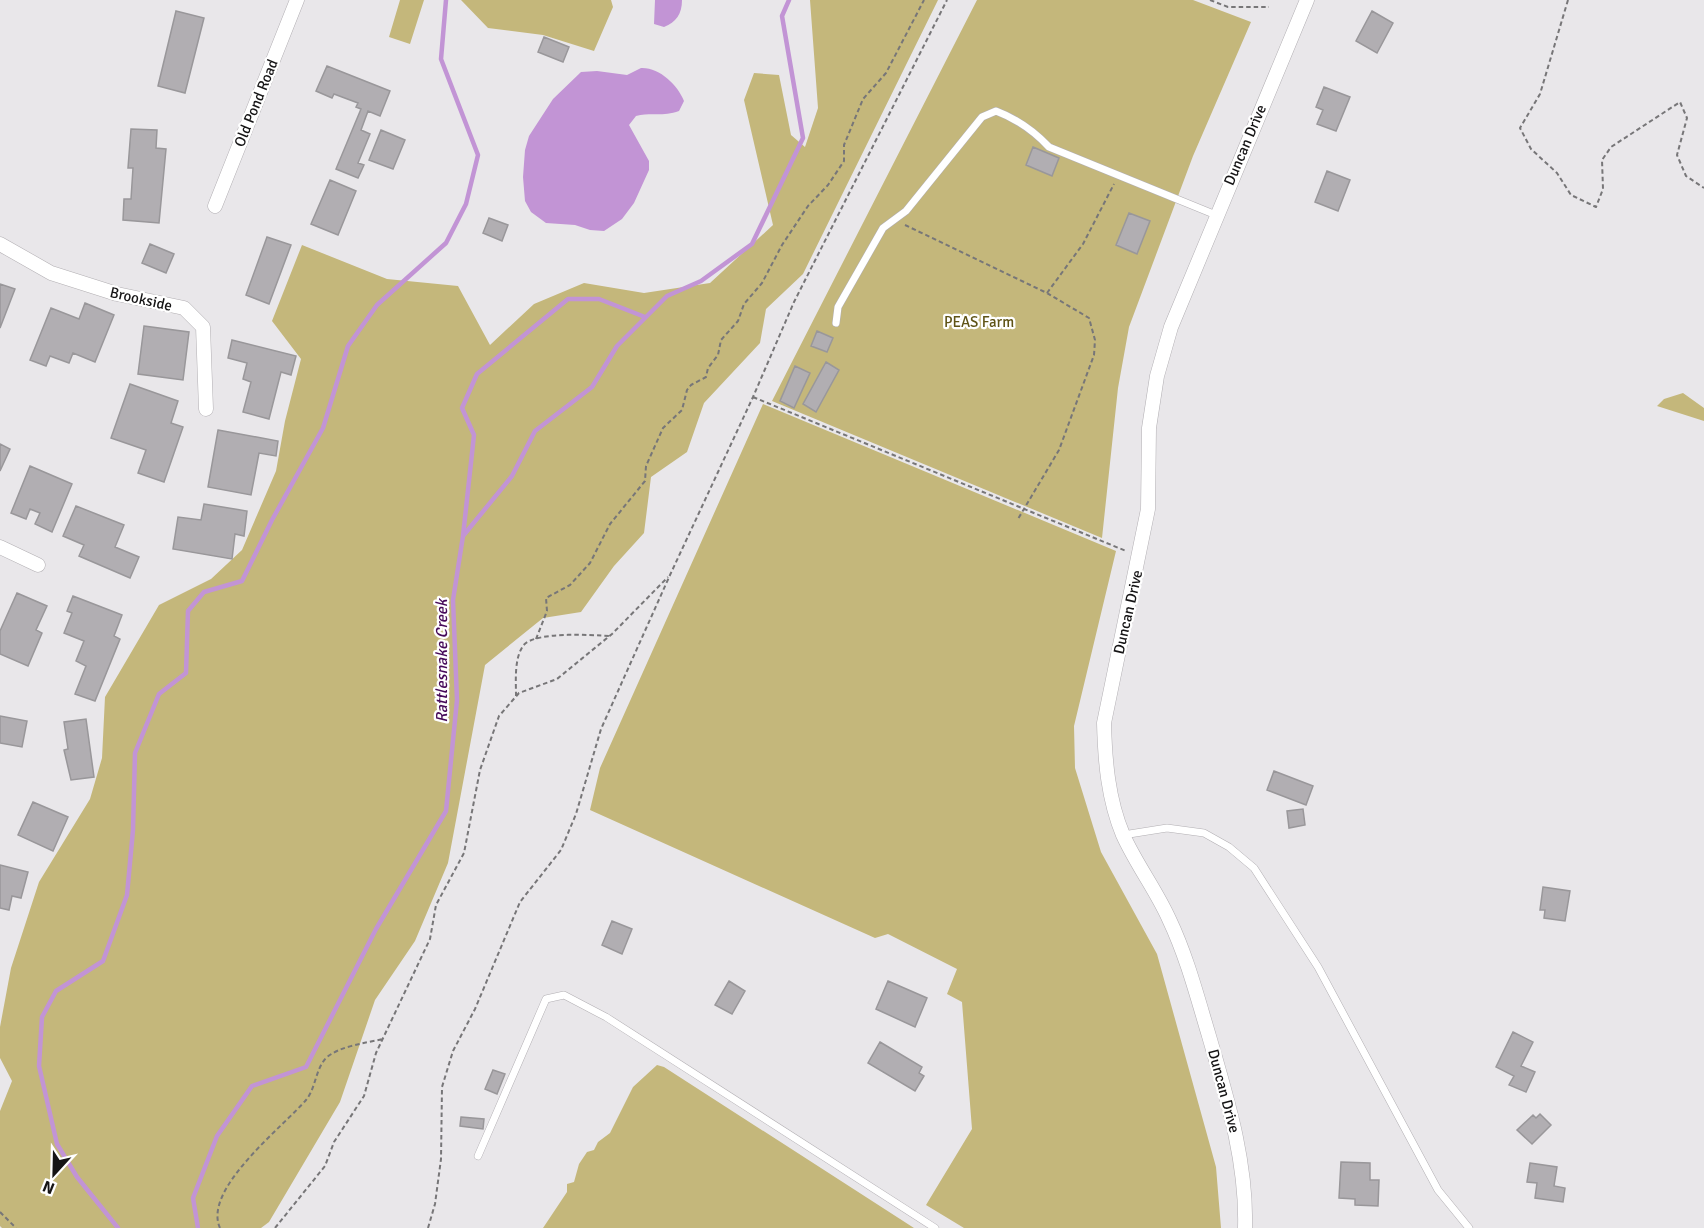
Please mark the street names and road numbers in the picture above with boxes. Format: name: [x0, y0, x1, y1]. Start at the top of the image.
street label: Old Pond Road: [230, 57, 282, 149]
street label: Duncan Drive: [1220, 102, 1270, 188]
street label: Brookside: [108, 283, 174, 315]
street label: Duncan Drive: [1110, 568, 1146, 656]
street label: Duncan Drive: [1204, 1047, 1244, 1135]

